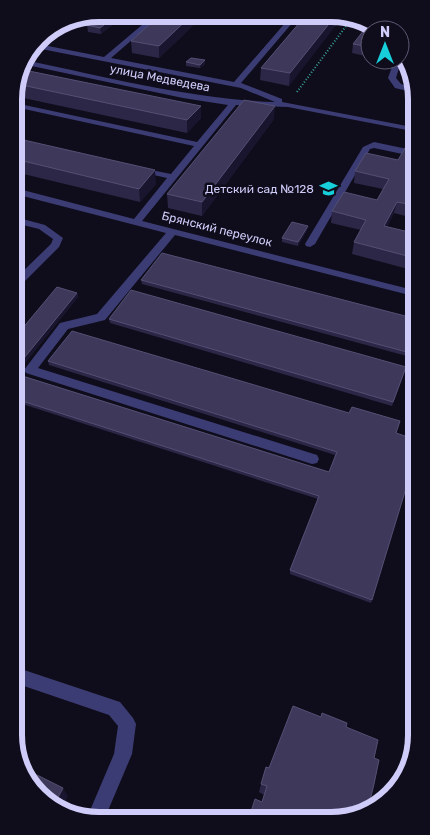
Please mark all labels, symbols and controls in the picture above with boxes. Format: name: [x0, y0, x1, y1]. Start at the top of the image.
north arrow: [360, 20, 410, 70]
text: N: [380, 24, 390, 41]
street label: улица Медведева: [109, 61, 211, 95]
school or university icon: Детский сад №128: [318, 179, 338, 199]
place label: Детский сад №128: [205, 182, 314, 196]
street label: Брянский переулок: [160, 209, 274, 250]

